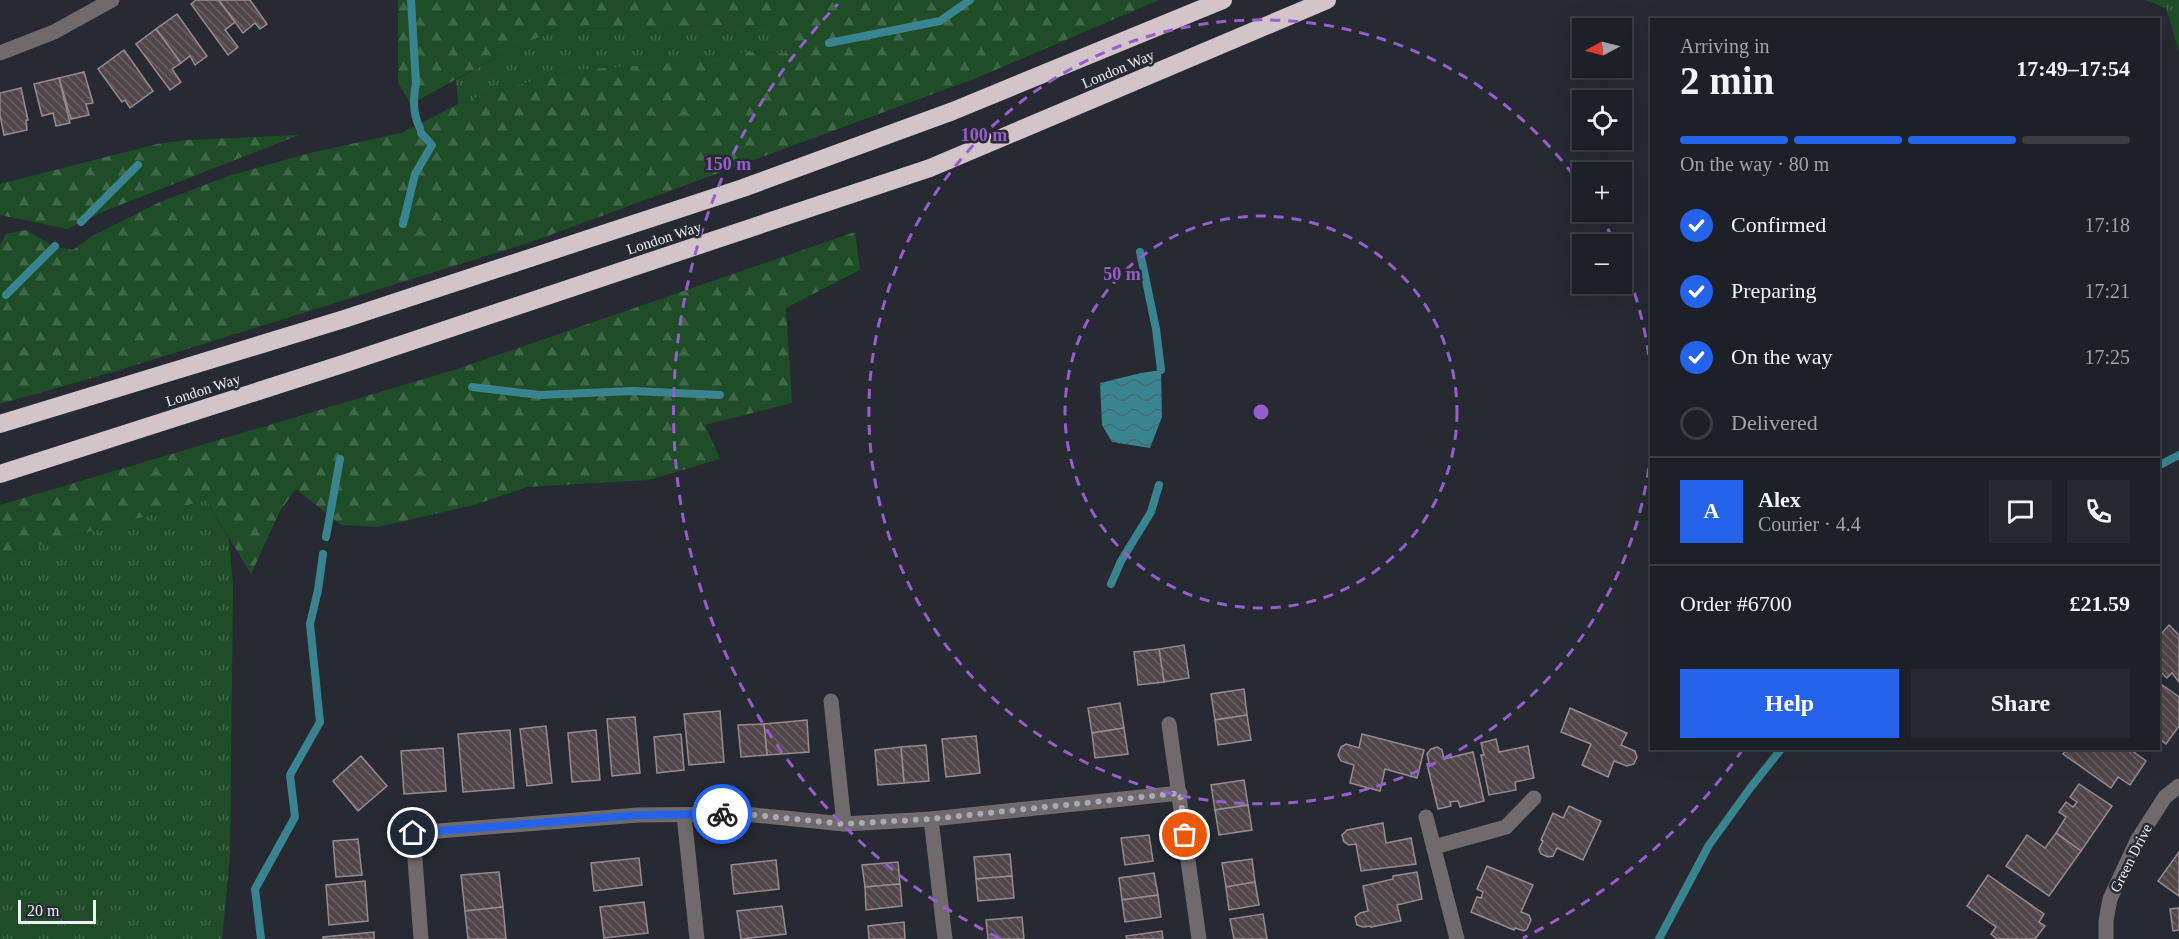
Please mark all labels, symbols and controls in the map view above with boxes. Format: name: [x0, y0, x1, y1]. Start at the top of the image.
north arrow: [1572, 18, 1632, 78]
map controls: [1572, 18, 1632, 294]
text: Arriving in: [1680, 35, 1769, 57]
street label: London Way: [1079, 46, 1157, 91]
text: 17:49–17:54: [2016, 56, 2130, 81]
text: 2 min: [1680, 59, 1774, 102]
button: locate: [1572, 90, 1632, 150]
text: 100 m: [961, 125, 1007, 145]
text: On the way · 80 m: [1680, 153, 1829, 175]
text: 150 m: [705, 154, 751, 174]
button: +: [1572, 162, 1632, 222]
icon: check: [1680, 209, 1713, 242]
text: Confirmed: [1731, 212, 1826, 237]
text: 17:18: [2084, 214, 2130, 236]
street label: London Way: [625, 218, 704, 258]
button: −: [1572, 234, 1632, 294]
text: 50 m: [1103, 264, 1141, 284]
icon: check: [1680, 275, 1713, 308]
text: Preparing: [1731, 278, 1817, 303]
text: 17:21: [2084, 280, 2130, 302]
icon: check: [1680, 341, 1713, 374]
text: On the way: [1731, 344, 1832, 369]
text: 17:25: [2084, 346, 2130, 368]
street label: London Way: [164, 370, 243, 410]
centre of rings: [1251, 402, 1271, 422]
text: Delivered: [1731, 410, 1818, 435]
button: chat: [1989, 480, 2052, 543]
button: phone: [2067, 480, 2130, 543]
text: Alex: [1758, 487, 1801, 512]
text: A: [1704, 498, 1719, 523]
text: Courier · 4.4: [1758, 513, 1861, 535]
text: Order #6700: [1680, 591, 1792, 616]
text: £21.59: [2070, 591, 2130, 616]
button: Help: [1680, 669, 1899, 738]
button: Share: [1911, 669, 2130, 738]
courier: [692, 784, 752, 844]
icon: bike: [706, 798, 739, 831]
pin: [387, 807, 438, 858]
pin: [1159, 809, 1210, 860]
icon: home: [396, 816, 429, 849]
icon: bag: [1168, 818, 1201, 851]
street label: Green Drive: [2107, 821, 2155, 895]
scale bar: [18, 897, 96, 924]
text: 20 m: [27, 902, 59, 919]

